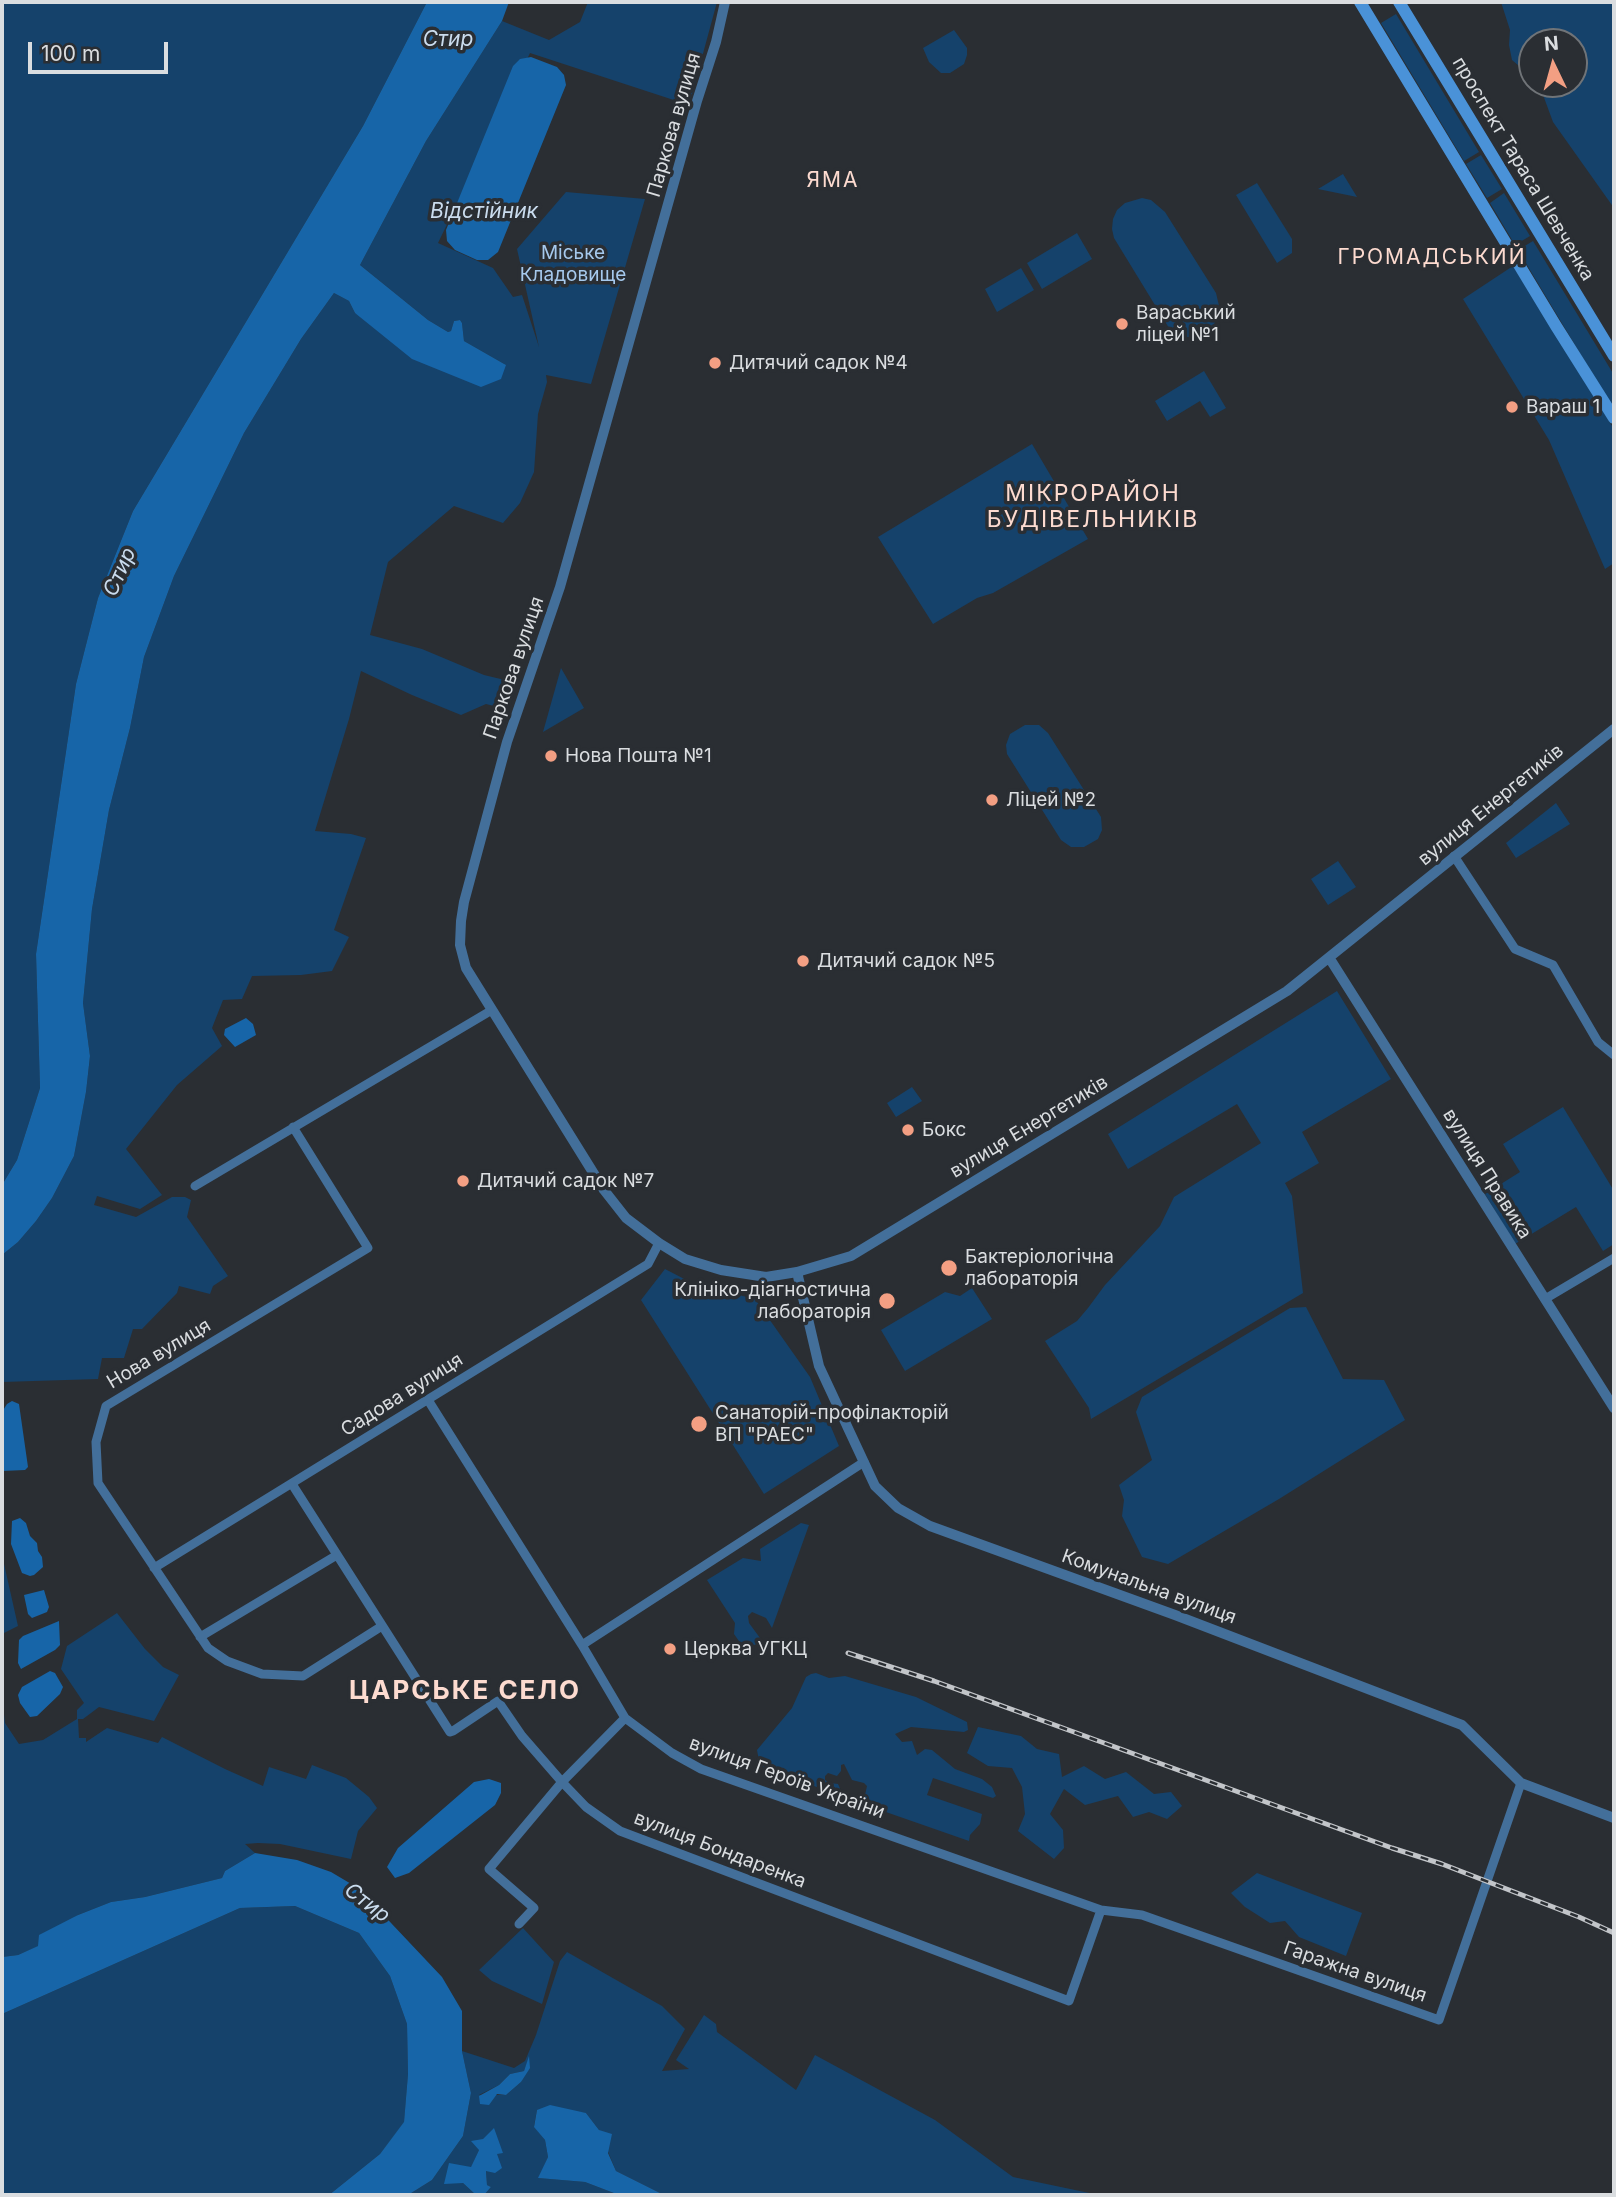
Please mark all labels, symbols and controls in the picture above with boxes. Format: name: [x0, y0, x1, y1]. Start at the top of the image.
water label: Стир: [423, 27, 473, 53]
scale bar: [32, 28, 172, 72]
north arrow: [1518, 28, 1588, 98]
text: N: [1543, 31, 1560, 56]
text: 100 m: [41, 41, 100, 66]
street label: Паркова вулиця: [643, 50, 705, 200]
street label: проспект Тараса Шевченка: [1447, 53, 1599, 285]
district label: ЯМА: [807, 168, 859, 194]
water label: Відстійник: [430, 199, 538, 225]
park label: Міське Кладовище: [520, 242, 626, 286]
district label: ГРОМАДСЬКИЙ: [1339, 245, 1525, 271]
place label: Вараський ліцей №1: [1136, 302, 1236, 346]
marker: Вараський ліцей №1: [1114, 316, 1130, 332]
place label: Дитячий садок №4: [729, 352, 908, 374]
marker: Дитячий садок №4: [707, 355, 723, 371]
place label: Вараш 1: [1526, 396, 1600, 418]
marker: Вараш 1: [1504, 399, 1520, 415]
district label: МІКРОРАЙОН БУДІВЕЛЬНИКІВ: [988, 480, 1198, 534]
water label: Стир: [98, 544, 142, 600]
street label: Паркова вулиця: [479, 594, 549, 742]
street label: вулиця Енергетиків: [1414, 739, 1568, 871]
place label: Нова Пошта №1: [565, 745, 712, 767]
marker: Нова Пошта №1: [543, 748, 559, 764]
place label: Ліцей №2: [1006, 789, 1096, 811]
marker: Ліцей №2: [984, 792, 1000, 808]
place label: Дитячий садок №5: [817, 950, 995, 972]
marker: Дитячий садок №5: [795, 953, 811, 969]
street label: вулиця Енергетиків: [946, 1071, 1112, 1183]
street label: вулиця Правика: [1438, 1105, 1536, 1243]
place label: Бокс: [922, 1119, 966, 1141]
marker: Бокс: [900, 1122, 916, 1138]
place label: Дитячий садок №7: [477, 1170, 654, 1192]
marker: Дитячий садок №7: [455, 1173, 471, 1189]
place label: Бактеріологічна лабораторія: [965, 1246, 1114, 1290]
marker: Бактеріологічна лабораторія: [939, 1258, 959, 1278]
place label: Клініко-діагностична лабораторія: [674, 1279, 871, 1323]
marker: Клініко-діагностична лабораторія: [877, 1291, 897, 1311]
street label: Нова вулиця: [103, 1314, 215, 1394]
street label: Садова вулиця: [337, 1348, 467, 1442]
place label: Санаторій-профілакторій ВП "РАЕС": [715, 1402, 949, 1446]
marker: Санаторій-профілакторій ВП "РАЕС": [689, 1414, 709, 1434]
street label: Комунальна вулиця: [1059, 1545, 1239, 1629]
place label: Церква УГКЦ: [684, 1638, 807, 1660]
marker: Церква УГКЦ: [662, 1641, 678, 1657]
district label: ЦАРСЬКЕ СЕЛО: [351, 1675, 579, 1707]
street label: вулиця Героїв України: [686, 1732, 888, 1824]
street label: вулиця Бондаренка: [631, 1807, 809, 1893]
water label: Стир: [339, 1878, 395, 1928]
street label: Гаражна вулиця: [1280, 1937, 1430, 2007]

